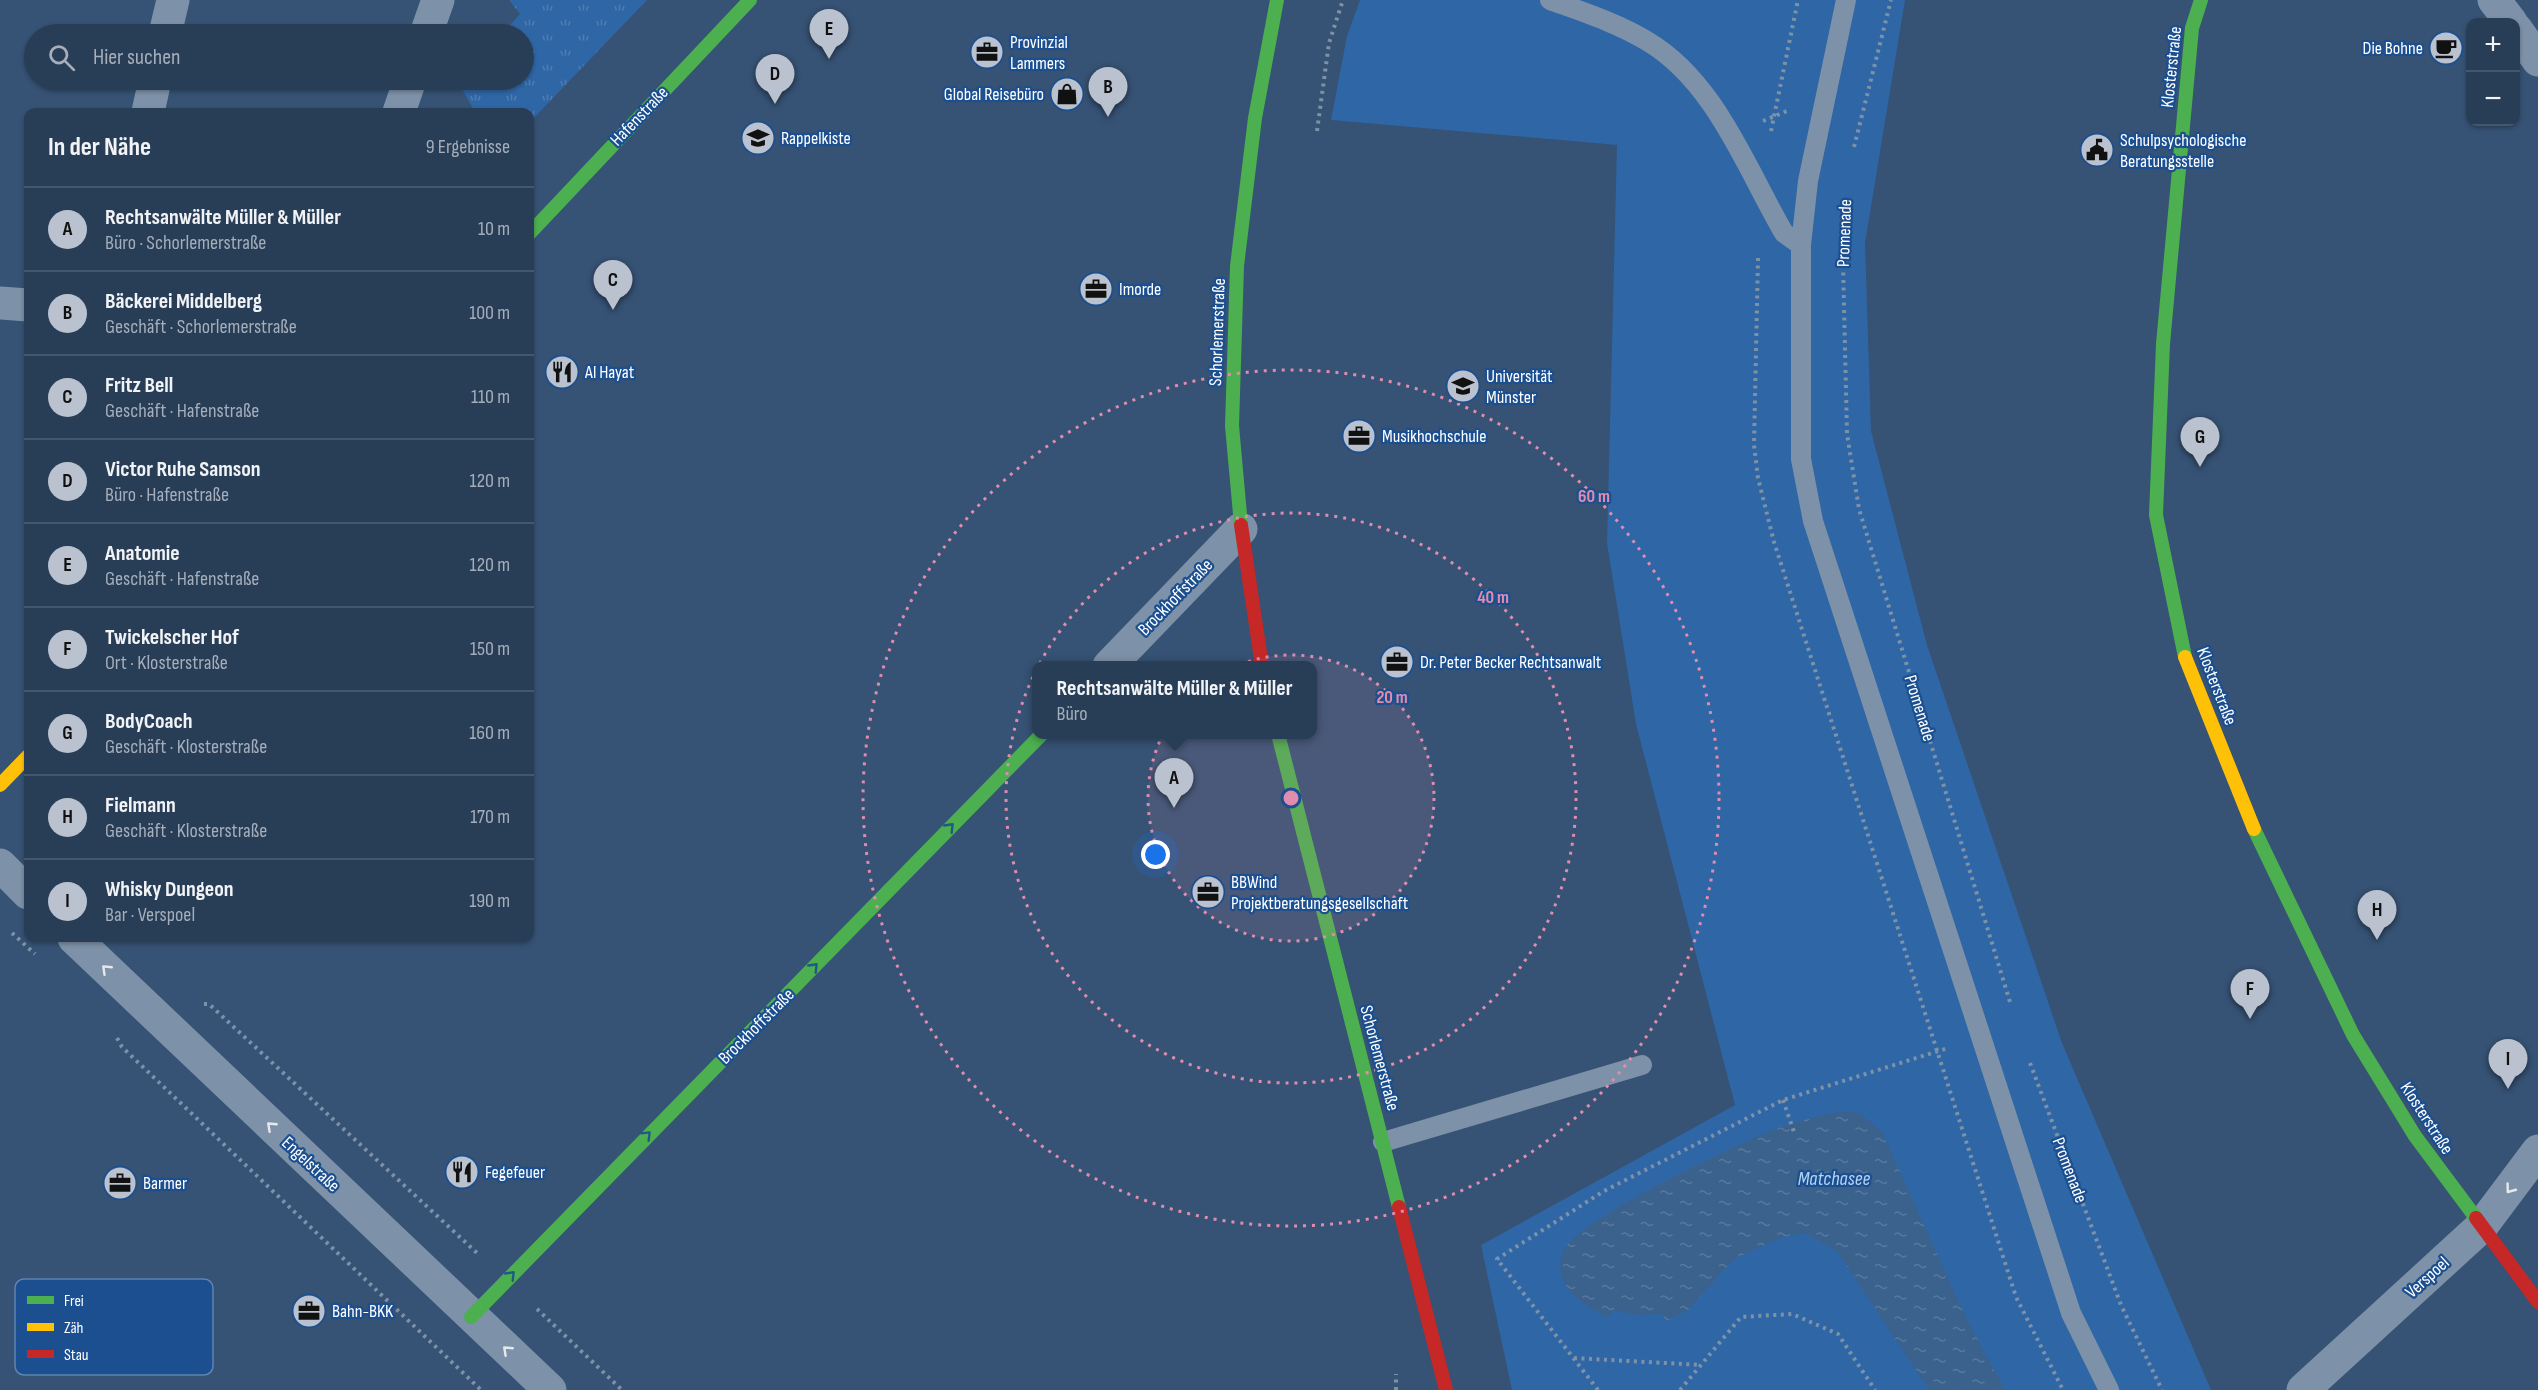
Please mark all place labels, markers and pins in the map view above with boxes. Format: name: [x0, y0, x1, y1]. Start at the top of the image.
pin: E: [810, 10, 848, 59]
cafe icon: Die Bohne: [2428, 30, 2464, 66]
place label: Provinzial Lammers: [1010, 32, 1068, 74]
office icon: Provinzial Lammers: [969, 34, 1005, 70]
place label: Die Bohne: [2363, 38, 2423, 59]
pin: D: [756, 54, 794, 104]
pin: B: [1088, 68, 1128, 117]
shop icon: Global Reisebüro: [1049, 76, 1085, 112]
place label: Global Reisebüro: [944, 84, 1044, 105]
school or university icon: Rappelkiste: [740, 120, 776, 156]
place label: Rappelkiste: [781, 128, 851, 149]
place label: Schulpsychologische Beratungsstelle: [2120, 130, 2246, 172]
public building icon: Schulpsychologische Beratungsstelle: [2079, 132, 2115, 168]
pin: C: [594, 260, 632, 310]
office icon: Imorde: [1078, 271, 1114, 307]
place label: Imorde: [1119, 279, 1161, 300]
restaurant icon: Al Hayat: [544, 354, 580, 390]
place label: Al Hayat: [584, 362, 635, 383]
place label: Universität Münster: [1486, 366, 1553, 408]
school or university icon: Universität Münster: [1445, 368, 1481, 404]
office icon: Musikhochschule: [1341, 418, 1377, 454]
pin: G: [2180, 418, 2220, 467]
place label: Musikhochschule: [1382, 426, 1486, 447]
office icon: Dr. Peter Becker Rechtsanwalt: [1379, 644, 1415, 680]
place label: Dr. Peter Becker Rechtsanwalt: [1420, 652, 1602, 673]
pin: A: [1154, 758, 1194, 808]
centre of rings: [1281, 788, 1301, 808]
place label: BBWind Projektberatungsgesellschaft: [1231, 872, 1409, 914]
office icon: BBWind Projektberatungsgesellschaft: [1190, 874, 1226, 910]
pin: H: [2358, 890, 2396, 940]
pin: F: [2230, 970, 2270, 1019]
pin: I: [2488, 1040, 2528, 1089]
restaurant icon: Fegefeuer: [444, 1154, 480, 1190]
place label: Fegefeuer: [485, 1162, 545, 1183]
office icon: Barmer: [102, 1165, 138, 1201]
place label: Barmer: [143, 1173, 187, 1194]
office icon: Bahn-BKK: [291, 1293, 327, 1329]
place label: Bahn-BKK: [332, 1301, 394, 1322]

